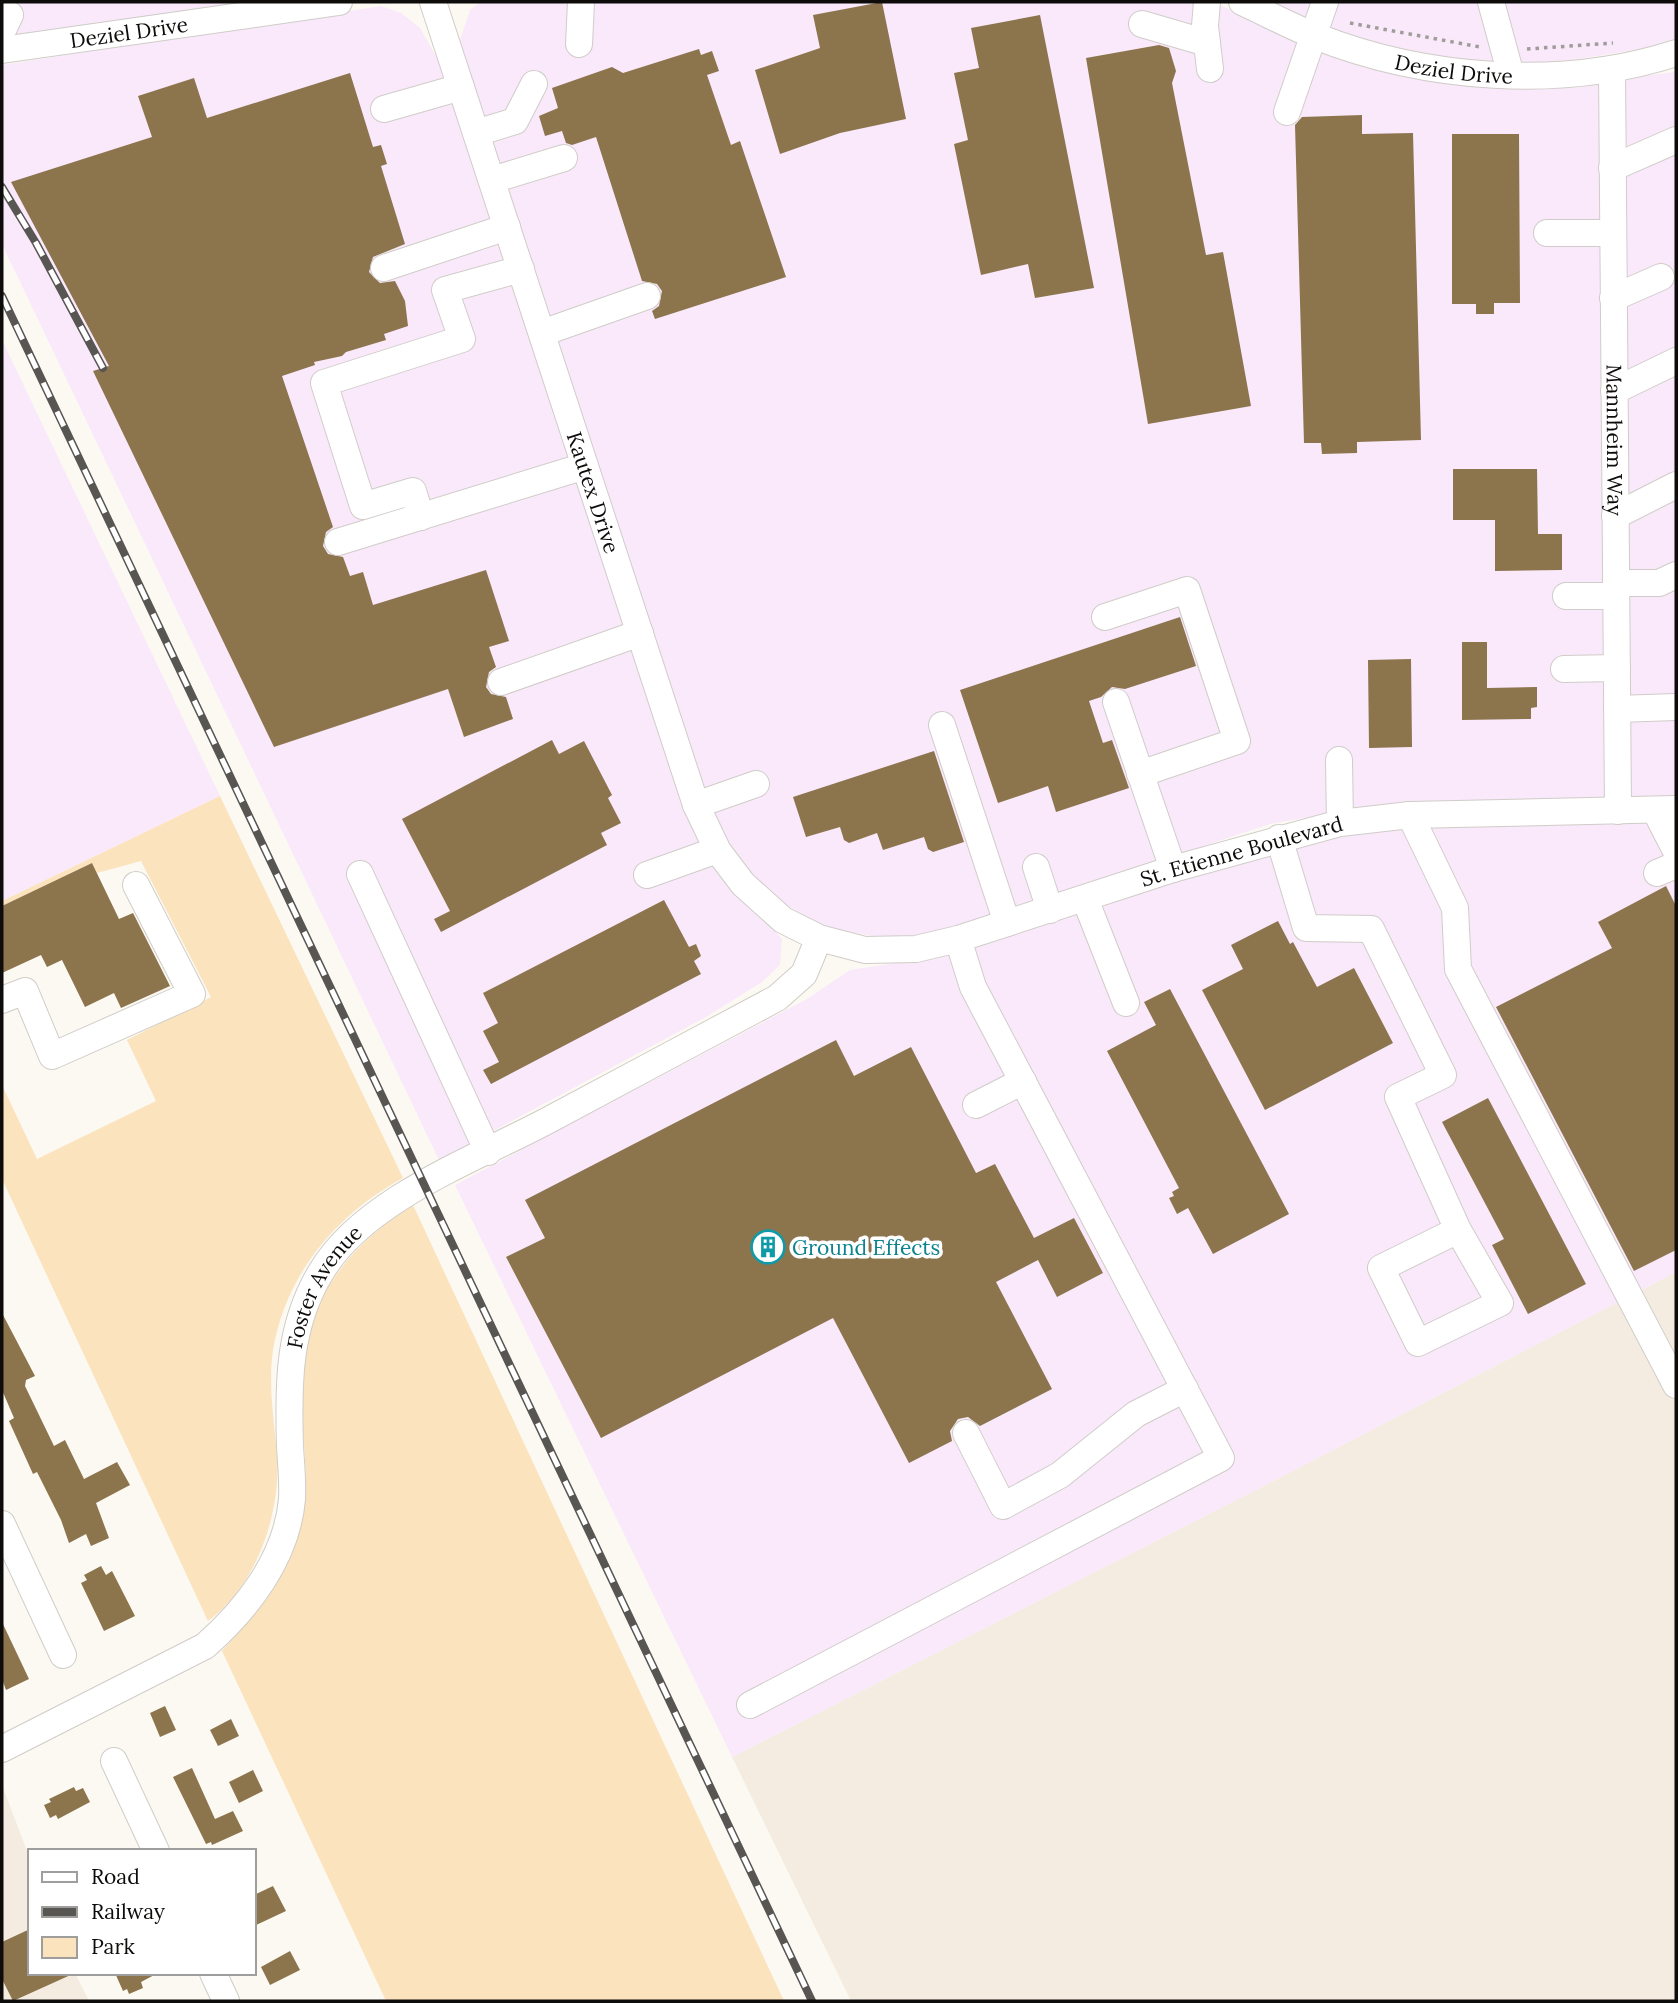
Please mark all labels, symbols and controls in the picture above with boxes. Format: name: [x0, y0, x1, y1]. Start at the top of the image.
street label: Deziel Drive: [68, 10, 189, 54]
street label: Deziel Drive: [1392, 48, 1513, 89]
street label: Mannheim Way: [1601, 364, 1629, 516]
street label: Kautex Drive: [561, 428, 626, 557]
street label: St. Etienne Boulevard: [1137, 809, 1346, 892]
street label: Foster Avenue: [280, 1219, 367, 1351]
building icon: Ground Effects: [749, 1228, 787, 1266]
place label: Ground Effects: [792, 1234, 940, 1261]
legend: [28, 1849, 256, 1975]
text: Road: [91, 1863, 140, 1890]
text: Railway: [91, 1898, 165, 1925]
text: Park: [91, 1933, 135, 1960]

